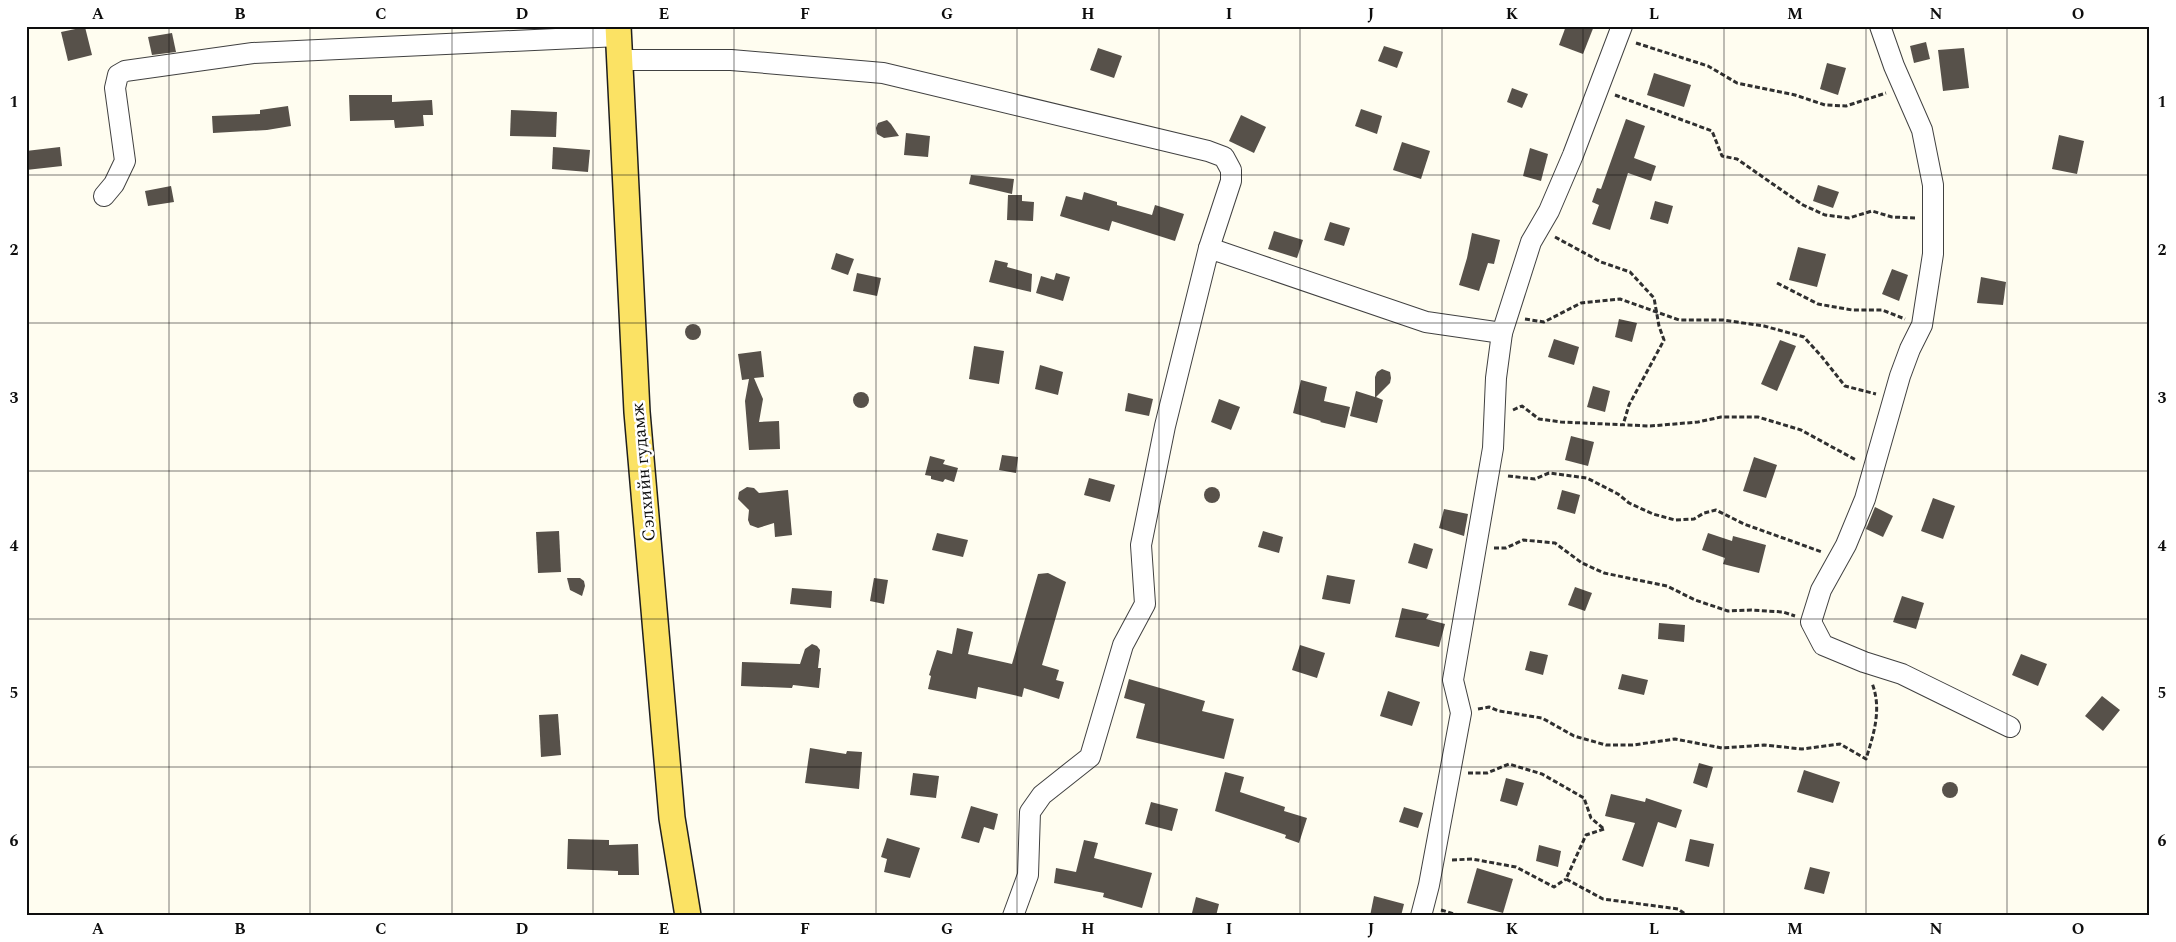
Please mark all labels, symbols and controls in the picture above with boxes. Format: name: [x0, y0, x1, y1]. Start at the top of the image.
text: A: [92, 2, 105, 26]
text: B: [234, 2, 246, 26]
text: C: [375, 2, 387, 26]
text: D: [516, 2, 529, 26]
text: E: [659, 2, 669, 26]
text: F: [800, 2, 810, 26]
text: G: [941, 2, 953, 26]
text: H: [1081, 2, 1095, 26]
text: I: [1226, 2, 1232, 26]
text: J: [1368, 2, 1375, 26]
text: K: [1506, 2, 1519, 26]
text: L: [1649, 2, 1659, 26]
text: M: [1787, 2, 1803, 26]
text: N: [1929, 2, 1943, 26]
text: O: [2072, 2, 2084, 26]
text: 1: [10, 90, 18, 114]
text: 1: [2158, 90, 2166, 114]
text: 2: [10, 238, 19, 262]
text: 2: [2158, 238, 2167, 262]
text: 3: [10, 386, 19, 410]
text: 3: [2158, 386, 2167, 410]
street label: Сэлхийн гудамж: [624, 401, 663, 543]
text: 4: [10, 534, 19, 558]
text: 4: [2158, 534, 2167, 558]
text: 5: [10, 681, 18, 705]
text: 5: [2158, 681, 2166, 705]
text: 6: [10, 829, 19, 853]
text: 6: [2158, 829, 2167, 853]
text: A: [92, 917, 105, 941]
text: B: [234, 917, 246, 941]
text: C: [375, 917, 387, 941]
text: D: [516, 917, 529, 941]
text: E: [659, 917, 669, 941]
text: F: [800, 917, 810, 941]
text: G: [941, 917, 953, 941]
text: H: [1081, 917, 1095, 941]
text: I: [1226, 917, 1232, 941]
text: J: [1368, 917, 1375, 941]
text: K: [1506, 917, 1519, 941]
text: L: [1649, 917, 1659, 941]
text: M: [1787, 917, 1803, 941]
text: N: [1929, 917, 1943, 941]
text: O: [2072, 917, 2084, 941]

